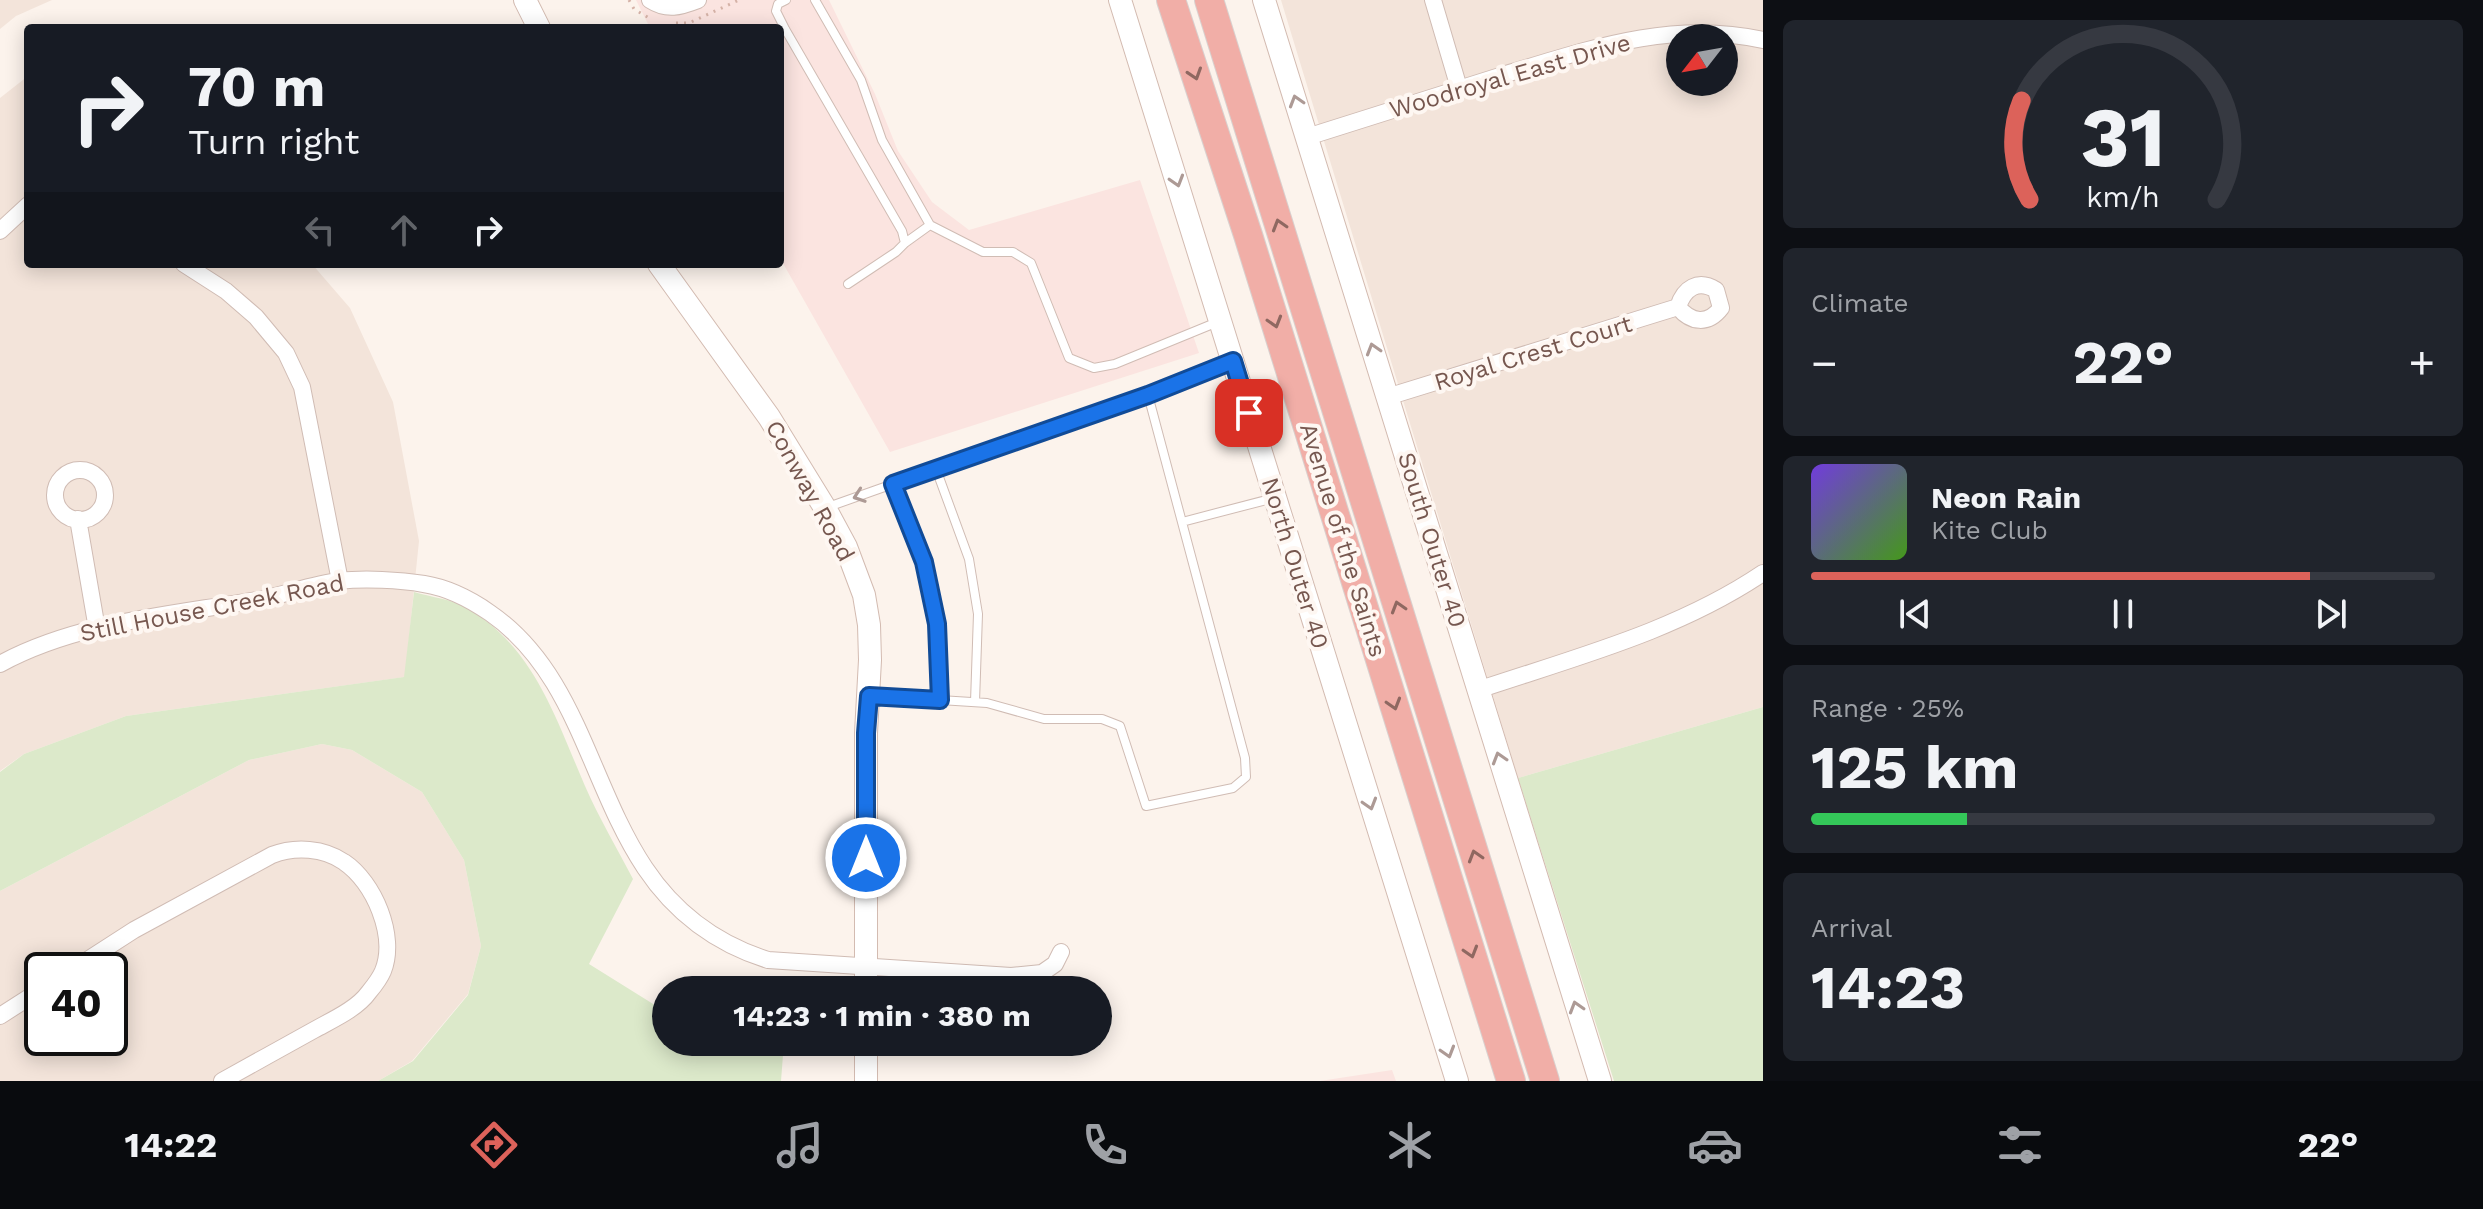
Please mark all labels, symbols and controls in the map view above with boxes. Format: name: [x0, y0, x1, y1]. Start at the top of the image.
north arrow: [1666, 24, 1738, 96]
map controls: [1666, 24, 1738, 96]
street label: Woodroyal East Drive: [1386, 28, 1634, 124]
text: 70 m: [188, 54, 325, 120]
icon: right: [56, 56, 160, 160]
one-way arrow: [1186, 67, 1202, 81]
text: 31: [2080, 89, 2166, 186]
one-way arrow: [1289, 95, 1305, 109]
text: Turn right: [188, 121, 359, 163]
one-way arrow: [1168, 174, 1184, 188]
text: km/h: [2086, 180, 2160, 214]
icon: left: [298, 208, 342, 252]
icon: ahead: [382, 208, 426, 252]
icon: right: [466, 208, 510, 252]
one-way arrow: [1272, 219, 1288, 233]
text: Climate: [1811, 288, 1909, 318]
street label: Royal Crest Court: [1431, 310, 1635, 396]
one-way arrow: [1266, 314, 1282, 328]
text: 22°: [2072, 327, 2174, 398]
text: −: [1811, 337, 1838, 389]
text: +: [2408, 337, 2435, 389]
one-way arrow: [1366, 343, 1382, 357]
pin: [1215, 379, 1283, 447]
icon: arrive: [1227, 391, 1271, 435]
street label: Conway Road: [760, 416, 860, 566]
street label: Avenue of the Saints: [1294, 420, 1392, 660]
street label: South Outer 40: [1392, 449, 1472, 631]
street label: North Outer 40: [1256, 474, 1334, 652]
text: Neon Rain: [1931, 480, 2081, 515]
one-way arrow: [853, 487, 867, 503]
text: Kite Club: [1931, 515, 2048, 545]
street label: Still House Creek Road: [77, 569, 347, 647]
icon: previous: [1893, 592, 1937, 636]
icon: pause: [2101, 592, 2145, 636]
icon: next: [2309, 592, 2353, 636]
one-way arrow: [1391, 601, 1407, 615]
text: Range · 25%: [1811, 693, 1964, 723]
one-way arrow: [1385, 696, 1401, 710]
text: 125 km: [1811, 732, 2019, 803]
one-way arrow: [1493, 752, 1509, 766]
one-way arrow: [1361, 797, 1377, 810]
position arrow: [824, 816, 908, 900]
one-way arrow: [1468, 849, 1484, 863]
text: Arrival: [1811, 913, 1892, 943]
one-way arrow: [1462, 945, 1478, 958]
speed limit sign: 40: [24, 952, 128, 1056]
text: 14:23: [1811, 952, 1965, 1023]
text: 14:23 · 1 min · 380 m: [733, 998, 1031, 1033]
one-way arrow: [1570, 1000, 1586, 1014]
one-way arrow: [1438, 1045, 1454, 1059]
icon: directions: [466, 1117, 522, 1173]
icon: music: [772, 1117, 828, 1173]
icon: phone: [1077, 1117, 1133, 1173]
icon: climate: [1382, 1117, 1438, 1173]
icon: car: [1687, 1117, 1743, 1173]
icon: filters: [1992, 1117, 2048, 1173]
text: 14:22: [125, 1124, 217, 1166]
text: 22°: [2298, 1124, 2358, 1166]

